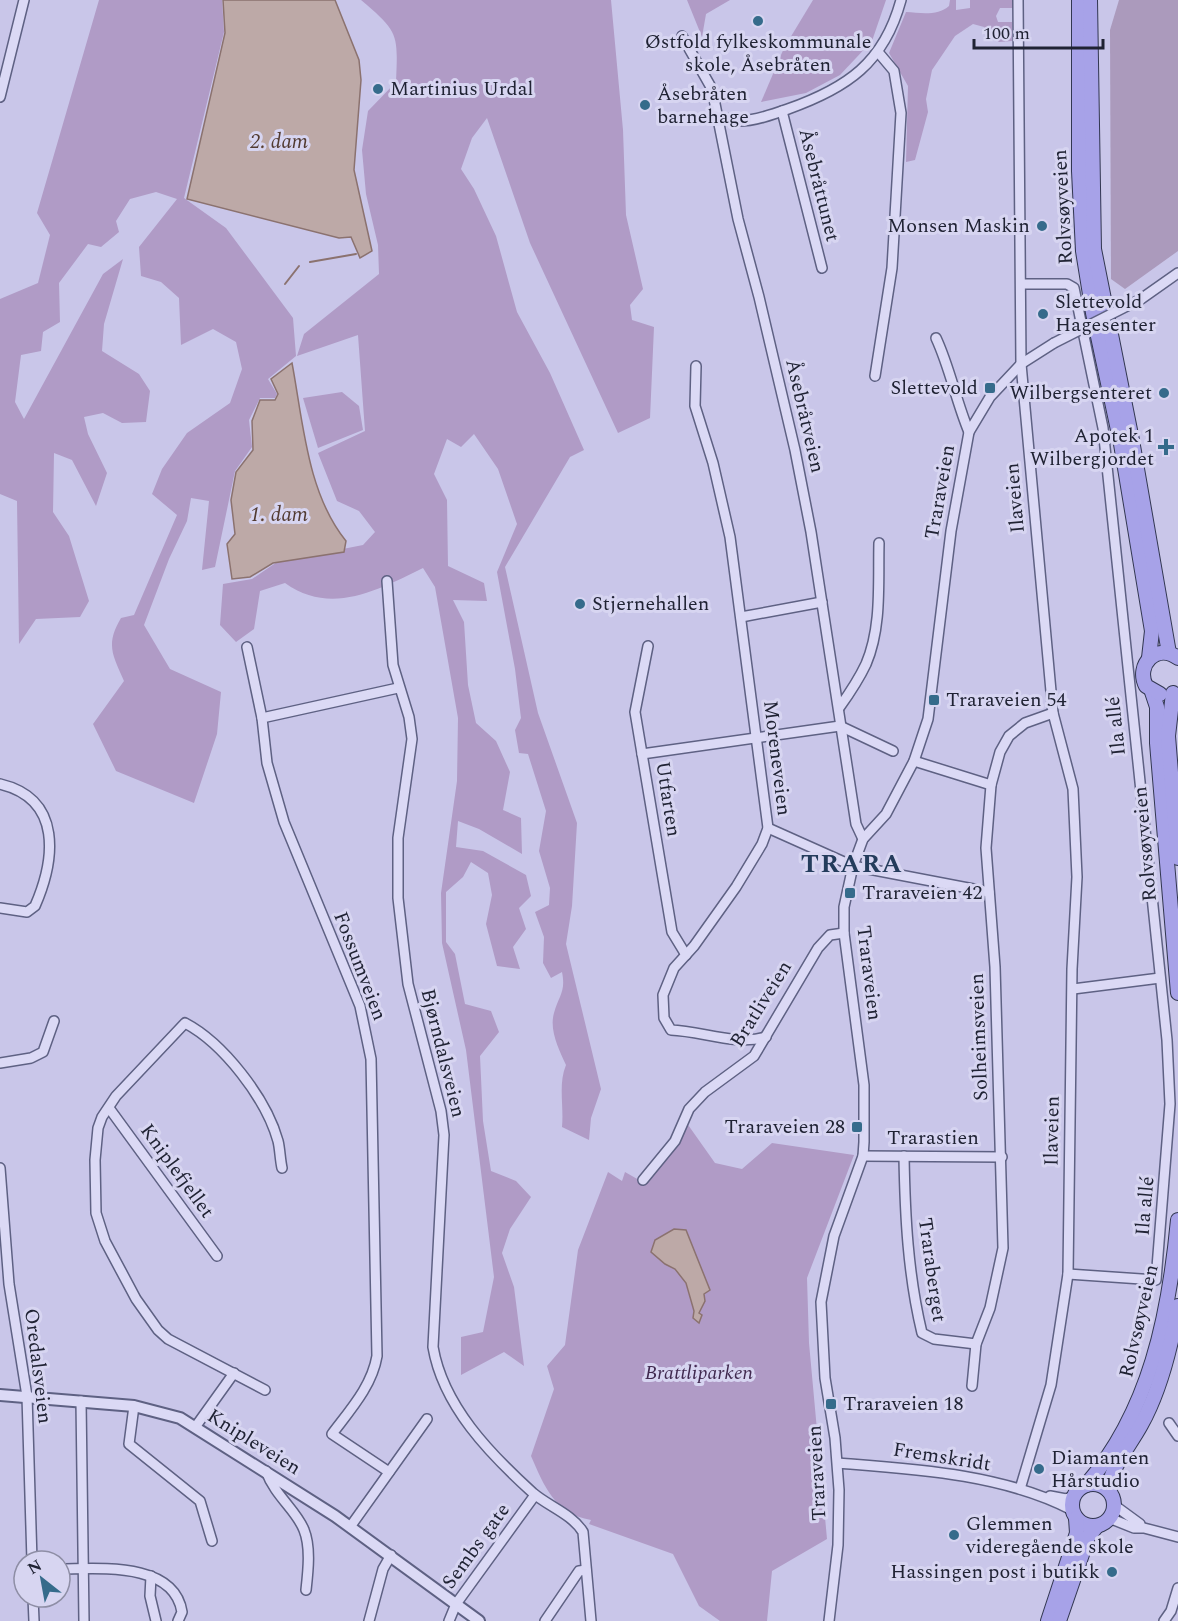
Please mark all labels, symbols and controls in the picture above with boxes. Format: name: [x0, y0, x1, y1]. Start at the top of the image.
scale bar: [974, 12, 1103, 50]
marker: Østfold fylkeskommunale skole, Åsebråten: [751, 14, 765, 28]
text: 100 m: [983, 20, 1030, 47]
place label: Østfold fylkeskommunale skole, Åsebråten: [645, 27, 871, 80]
place label: Martinius Urdal: [390, 74, 533, 104]
place label: Åsebråten barnehage: [657, 79, 749, 132]
marker: Martinius Urdal: [371, 82, 385, 96]
marker: Åsebråten barnehage: [638, 98, 652, 112]
street label: Åsebråttunet: [790, 125, 848, 245]
water label: 2. dam: [249, 126, 308, 158]
street label: Rolvsøyveien: [1045, 149, 1081, 265]
place label: Monsen Maskin: [887, 211, 1030, 241]
marker: Monsen Maskin: [1035, 219, 1049, 233]
place label: Slettevold Hagesenter: [1055, 287, 1156, 340]
marker: Slettevold Hagesenter: [1036, 307, 1050, 321]
street label: Åsebråtveien: [777, 356, 833, 476]
place label: Slettevold: [891, 373, 978, 403]
place label: Wilbergsenteret: [1009, 378, 1152, 408]
marker: Slettevold: [983, 381, 997, 395]
marker: Wilbergsenteret: [1157, 386, 1171, 400]
place label: Apotek 1 Wilbergjordet: [1030, 421, 1154, 474]
marker: Apotek 1 Wilbergjordet: [1159, 440, 1173, 454]
street label: Traraveien: [917, 442, 963, 542]
street label: Ilaveien: [997, 462, 1033, 534]
water label: 1. dam: [250, 499, 308, 531]
place label: Stjernehallen: [592, 589, 709, 619]
marker: Stjernehallen: [573, 597, 587, 611]
place label: Traraveien 54: [946, 685, 1067, 715]
marker: Traraveien 54: [927, 693, 941, 707]
street label: Ila allé: [1098, 694, 1134, 757]
street label: Moreneveien: [755, 699, 799, 817]
street label: Utfarten: [647, 759, 689, 839]
street label: Rolvsøyveien: [1125, 785, 1165, 903]
district label: TRARA: [801, 844, 903, 884]
place label: Traraveien 42: [862, 878, 983, 908]
marker: Traraveien 42: [843, 886, 857, 900]
street label: Fossumveien: [325, 907, 395, 1025]
street label: Traraveien: [848, 924, 890, 1022]
street label: Bratliveien: [723, 955, 799, 1053]
street label: Solheimsveien: [962, 973, 996, 1101]
street label: Bjørndalsveien: [412, 985, 474, 1121]
street label: Ilaveien: [1036, 1096, 1068, 1166]
place label: Traraveien 28: [724, 1112, 845, 1142]
street label: Kniplefjellet: [132, 1118, 222, 1224]
marker: Traraveien 28: [850, 1120, 864, 1134]
street label: Trarastien: [887, 1123, 979, 1153]
street label: Ila allé: [1127, 1175, 1163, 1237]
street label: Traraberget: [910, 1216, 954, 1324]
street label: Rolvsøyveien: [1111, 1261, 1167, 1381]
street label: Oredalsveien: [16, 1307, 60, 1425]
park label: Brattliparken: [645, 1358, 754, 1388]
place label: Traraveien 18: [843, 1389, 964, 1419]
marker: Traraveien 18: [824, 1397, 838, 1411]
street label: Knipleveien: [201, 1401, 307, 1483]
street label: Traraveien: [800, 1424, 834, 1522]
street label: Fremskridt: [891, 1434, 993, 1480]
place label: Diamanten Hårstudio: [1051, 1443, 1149, 1496]
marker: Diamanten Hårstudio: [1032, 1462, 1046, 1476]
street label: Sembs gate: [435, 1497, 517, 1595]
place label: Glemmen videregående skole: [965, 1509, 1134, 1562]
marker: Glemmen videregående skole: [947, 1528, 961, 1542]
north arrow: [12, 1549, 72, 1609]
text: N: [23, 1553, 47, 1581]
place label: Hassingen post i butikk: [890, 1557, 1100, 1587]
marker: Hassingen post i butikk: [1105, 1565, 1119, 1579]

